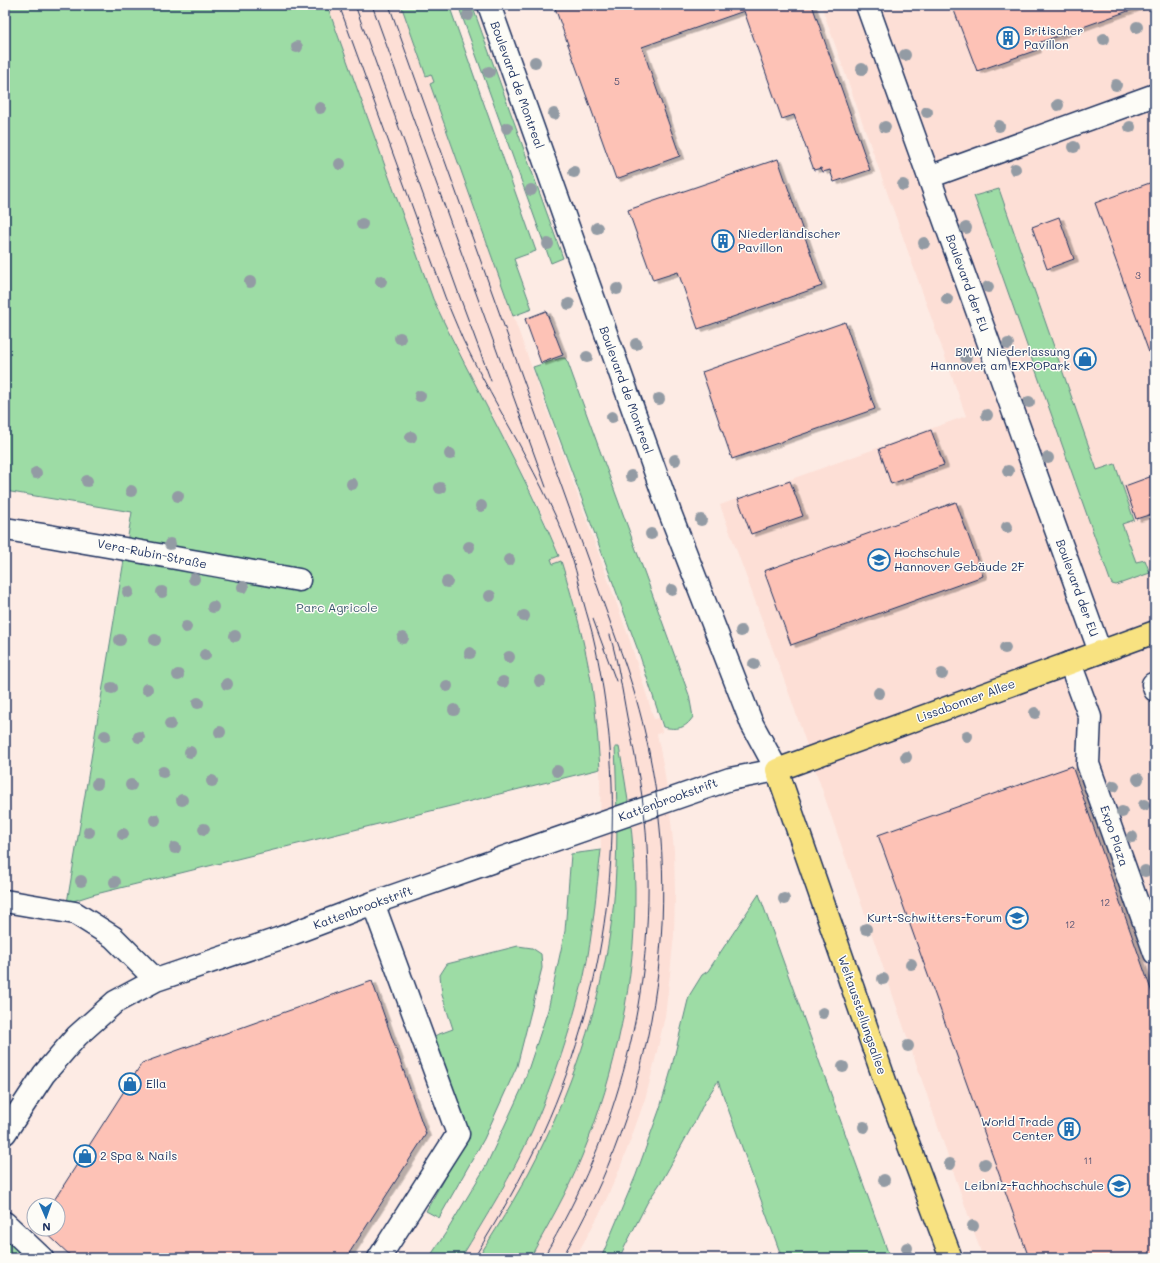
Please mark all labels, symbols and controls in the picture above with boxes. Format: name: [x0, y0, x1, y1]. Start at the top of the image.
street label: Boulevard de Montreal: [487, 19, 548, 150]
place label: Britischer Pavillon: [1024, 22, 1083, 52]
building icon: Britischer Pavillon: [995, 25, 1021, 51]
house number: 5: [614, 74, 620, 88]
place label: Niederländischer Pavillon: [738, 225, 841, 255]
building icon: Niederländischer Pavillon: [710, 228, 736, 254]
street label: Boulevard der EU: [943, 232, 993, 334]
house number: 3: [1135, 268, 1141, 282]
street label: Boulevard de Montreal: [596, 324, 657, 455]
place label: BMW Niederlassung Hannover am EXPOPark: [930, 343, 1070, 373]
shop icon: BMW Niederlassung Hannover am EXPOPark: [1072, 346, 1098, 372]
street label: Vera-Rubin-Straße: [96, 535, 208, 572]
street label: Boulevard der EU: [1053, 537, 1103, 639]
place label: Hochschule Hannover Gebäude 2F: [894, 544, 1025, 574]
school or university icon: Hochschule Hannover Gebäude 2F: [866, 547, 892, 573]
park label: Parc Agricole: [296, 599, 378, 615]
street label: Lissabonner Allee: [914, 675, 1017, 725]
street label: Kattenbrookstrift: [616, 774, 719, 824]
street label: Expo Plaza: [1097, 803, 1133, 868]
street label: Kattenbrookstrift: [311, 882, 414, 932]
house number: 12: [1100, 895, 1110, 909]
school or university icon: Kurt-Schwitters-Forum: [1004, 905, 1030, 931]
place label: Kurt-Schwitters-Forum: [867, 909, 1002, 925]
house number: 12: [1065, 917, 1075, 931]
street label: Weltausstellungsallee: [835, 953, 891, 1076]
shop icon: Ella: [117, 1071, 143, 1097]
place label: Ella: [146, 1075, 166, 1091]
place label: World Trade Center: [981, 1113, 1054, 1143]
building icon: World Trade Center: [1056, 1116, 1082, 1142]
shop icon: 2 Spa & Nails: [72, 1143, 98, 1169]
place label: 2 Spa & Nails: [100, 1147, 178, 1163]
house number: 11: [1084, 1153, 1092, 1167]
school or university icon: Leibniz-Fachhochschule: [1106, 1173, 1132, 1199]
place label: Leibniz-Fachhochschule: [965, 1177, 1104, 1193]
north arrow: [26, 1197, 66, 1237]
text: N: [42, 1220, 51, 1235]

